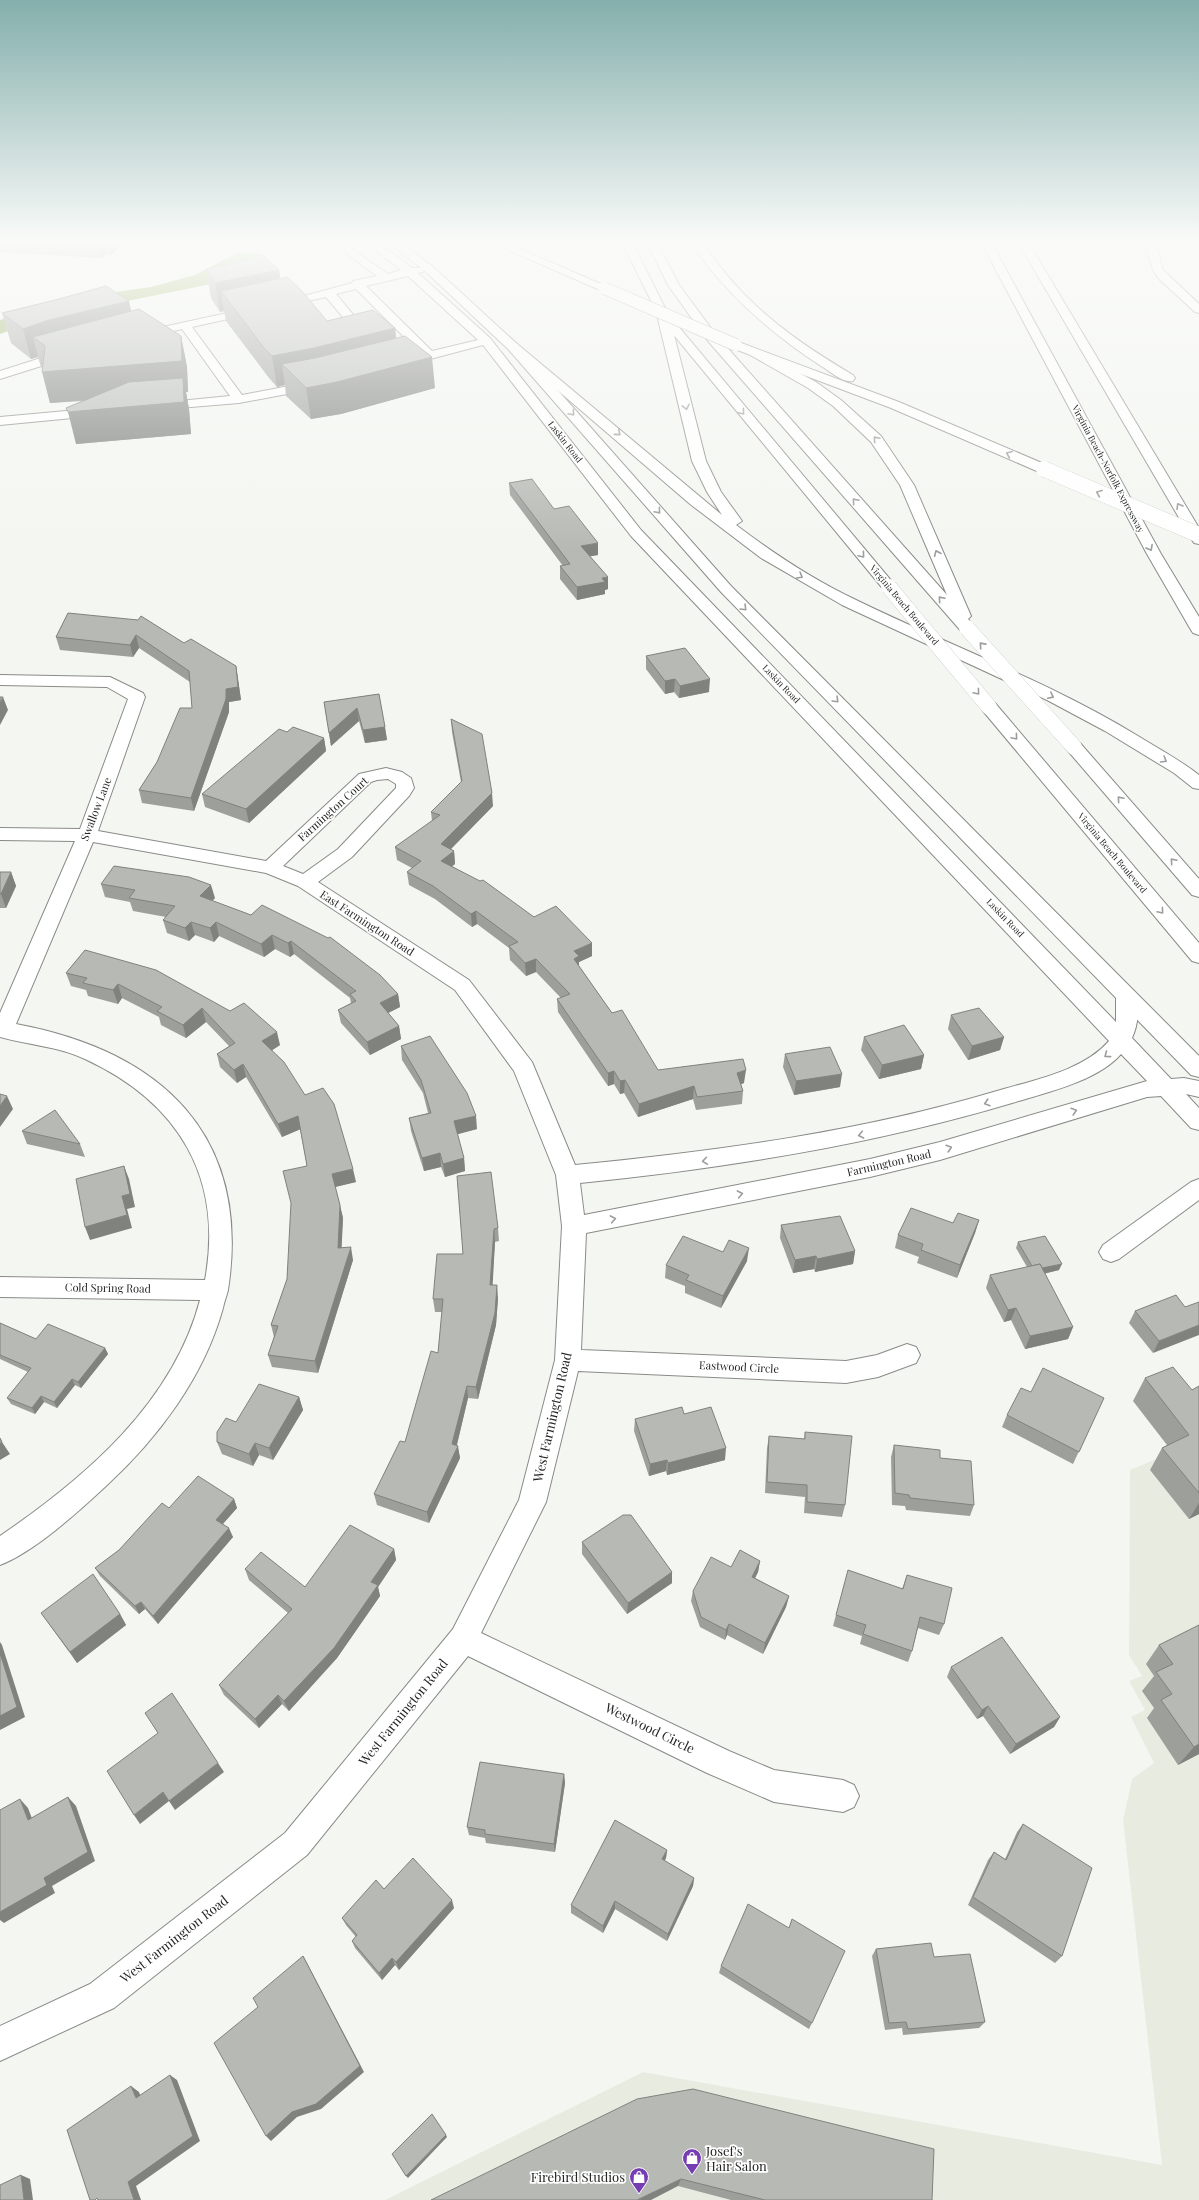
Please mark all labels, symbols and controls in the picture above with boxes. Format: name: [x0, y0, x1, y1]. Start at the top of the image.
street label: Virginia Beach-Norfolk Expressway: [1070, 402, 1148, 535]
one-way arrow: [681, 404, 689, 410]
one-way arrow: [738, 407, 745, 415]
one-way arrow: [567, 409, 574, 416]
street label: Laskin Road: [546, 418, 586, 465]
one-way arrow: [613, 429, 620, 436]
one-way arrow: [873, 436, 880, 444]
one-way arrow: [1005, 451, 1013, 459]
one-way arrow: [1095, 489, 1102, 497]
one-way arrow: [853, 499, 860, 506]
one-way arrow: [1176, 503, 1183, 510]
one-way arrow: [653, 506, 660, 514]
one-way arrow: [1146, 544, 1153, 551]
one-way arrow: [857, 550, 864, 557]
one-way arrow: [934, 550, 942, 558]
street label: Virginia Beach Boulevard: [867, 561, 942, 648]
one-way arrow: [796, 571, 803, 578]
one-way arrow: [939, 596, 946, 604]
one-way arrow: [740, 603, 747, 611]
one-way arrow: [980, 642, 987, 650]
street label: Laskin Road: [760, 661, 804, 706]
one-way arrow: [972, 687, 979, 694]
one-way arrow: [1047, 691, 1055, 699]
one-way arrow: [831, 696, 839, 703]
one-way arrow: [1010, 732, 1017, 739]
one-way arrow: [1160, 755, 1167, 762]
street label: Farmington Court: [294, 773, 371, 844]
street label: Swallow Lane: [77, 774, 115, 843]
one-way arrow: [1117, 796, 1124, 804]
street label: Virginia Beach Boulevard: [1075, 809, 1150, 896]
one-way arrow: [1171, 858, 1178, 866]
street label: East Farmington Road: [317, 886, 418, 959]
street label: Laskin Road: [984, 895, 1028, 940]
one-way arrow: [1157, 907, 1164, 914]
one-way arrow: [1104, 1050, 1111, 1057]
one-way arrow: [983, 1098, 990, 1107]
one-way arrow: [1070, 1107, 1077, 1116]
one-way arrow: [857, 1130, 864, 1139]
one-way arrow: [945, 1144, 952, 1153]
street label: Farmington Road: [845, 1145, 933, 1179]
one-way arrow: [702, 1156, 708, 1165]
one-way arrow: [737, 1190, 743, 1199]
one-way arrow: [609, 1215, 616, 1223]
street label: Cold Spring Road: [65, 1279, 152, 1296]
street label: West Farmington Road: [528, 1350, 575, 1484]
street label: Eastwood Circle: [699, 1357, 780, 1376]
street label: West Farmington Road: [354, 1655, 451, 1769]
street label: Westwood Circle: [602, 1698, 698, 1757]
street label: West Farmington Road: [115, 1891, 231, 1987]
place label: Josef's Hair Salon: [705, 2142, 767, 2174]
shop icon: Josef's Hair Salon: [681, 2147, 703, 2175]
shop icon: Firebird Studios: [628, 2166, 650, 2194]
place label: Firebird Studios: [531, 2168, 625, 2185]

